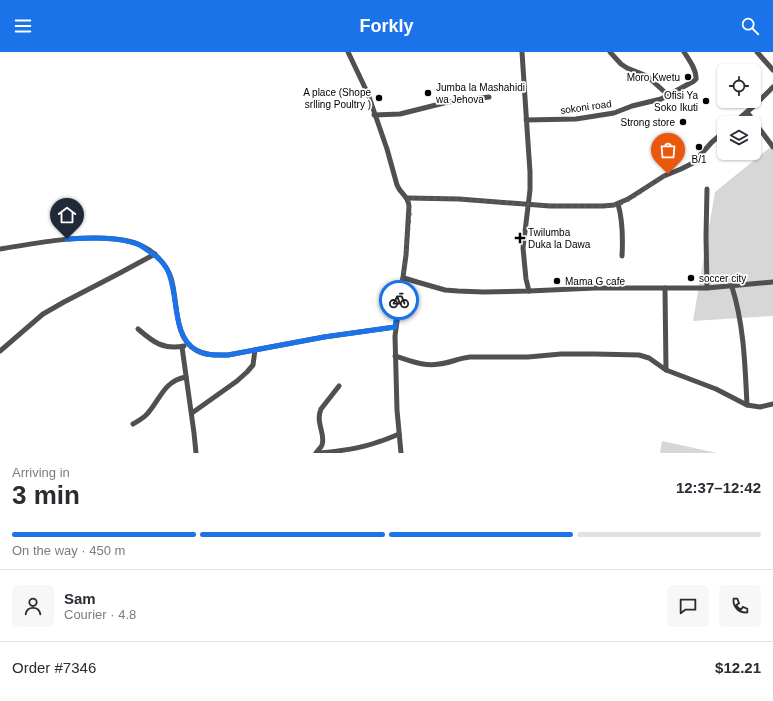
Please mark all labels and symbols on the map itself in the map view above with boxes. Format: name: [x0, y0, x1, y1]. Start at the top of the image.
place label: Moro Kwetu: [627, 72, 680, 83]
marker: Moro Kwetu: [683, 72, 693, 82]
place label: Jumba la Mashahidi wa Jehova: [435, 82, 525, 105]
place label: A place (Shope srlling Poultry ): [303, 87, 371, 110]
marker: Jumba la Mashahidi wa Jehova: [423, 88, 433, 98]
place label: Ofisi Ya Soko Ikuti: [654, 90, 698, 113]
marker: A place (Shope srlling Poultry ): [374, 93, 384, 103]
marker: Ofisi Ya Soko Ikuti: [701, 96, 711, 106]
street label: sokoni road: [560, 98, 612, 116]
place label: Strong store: [621, 117, 675, 128]
marker: Strong store: [678, 117, 688, 127]
pin: [651, 133, 685, 174]
marker: B/1: [694, 142, 704, 152]
place label: B/1: [691, 154, 707, 165]
pin: [50, 198, 84, 239]
place label: Twilumba Duka la Dawa: [528, 227, 591, 250]
marker: Twilumba Duka la Dawa: [515, 233, 525, 243]
marker: soccer city: [686, 273, 696, 283]
place label: soccer city: [699, 273, 746, 284]
marker: Mama G cafe: [552, 276, 562, 286]
place label: Mama G cafe: [565, 276, 625, 287]
courier: [379, 280, 419, 320]

